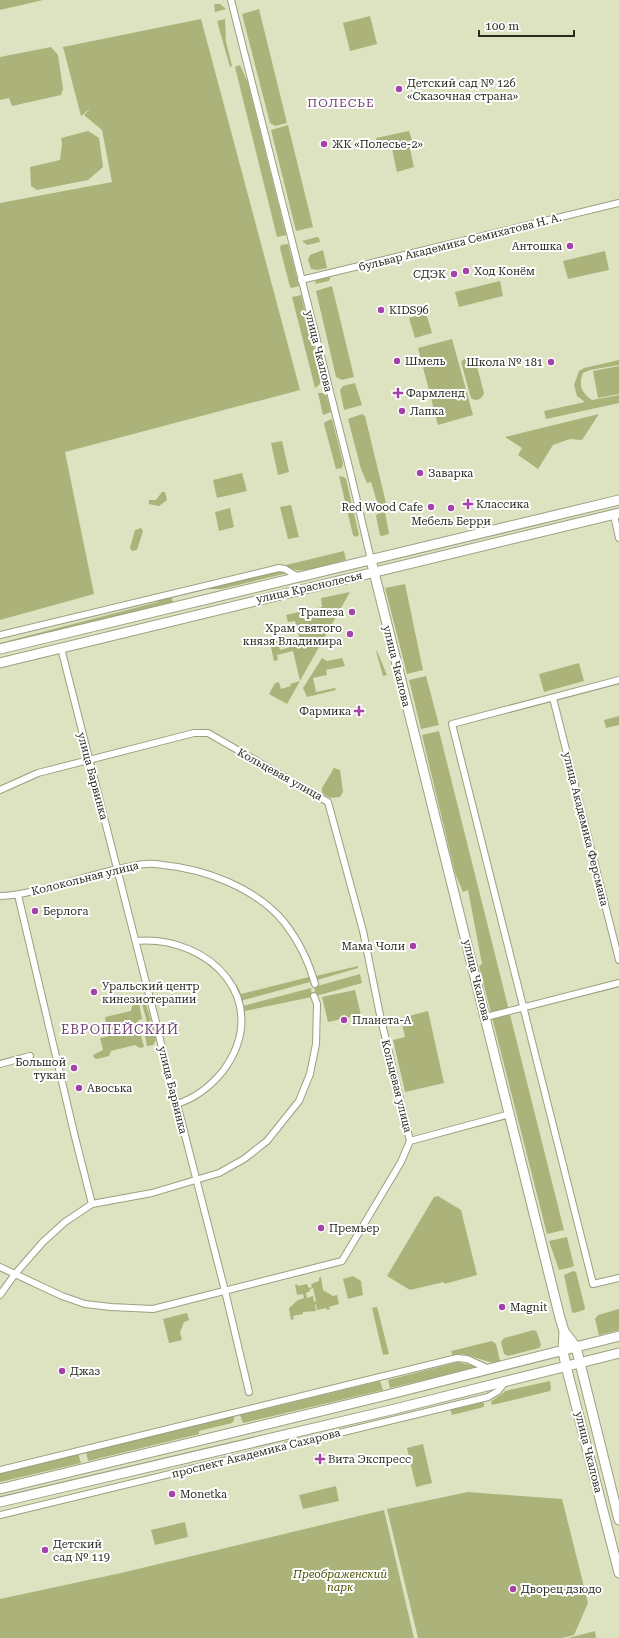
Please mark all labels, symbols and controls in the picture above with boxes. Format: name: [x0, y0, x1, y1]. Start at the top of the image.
scale bar: [479, 12, 574, 38]
text: 100 m: [485, 19, 519, 33]
place label: Детский сад № 126 «Сказочная страна»: [407, 77, 518, 103]
marker: Детский сад № 126 «Сказочная страна»: [394, 84, 404, 94]
district label: ПОЛЕСЬЕ: [307, 96, 375, 110]
place label: ЖК «Полесье-2»: [332, 138, 423, 151]
marker: ЖК «Полесье-2»: [319, 139, 329, 149]
street label: бульвар Академика Семихатова Н. А.: [357, 211, 563, 274]
place label: Антошка: [512, 240, 562, 253]
marker: Антошка: [565, 241, 575, 251]
place label: Ход Конём: [474, 265, 535, 278]
marker: Ход Конём: [461, 266, 471, 276]
place label: СДЭК: [413, 268, 446, 281]
marker: СДЭК: [449, 269, 459, 279]
place label: KIDS96: [389, 304, 429, 317]
marker: KIDS96: [376, 305, 386, 315]
street label: улица Чкалова: [302, 309, 335, 393]
place label: Шмель: [405, 355, 446, 368]
marker: Шмель: [392, 356, 402, 366]
place label: Школа № 181: [466, 356, 543, 369]
marker: Школа № 181: [546, 357, 556, 367]
place label: Фармленд: [406, 387, 465, 400]
marker: Фармленд: [393, 388, 403, 398]
place label: Лапка: [410, 405, 444, 418]
marker: Лапка: [397, 406, 407, 416]
place label: Заварка: [428, 467, 473, 480]
marker: Заварка: [415, 468, 425, 478]
place label: Классика: [476, 498, 529, 511]
marker: Классика: [463, 499, 473, 509]
place label: Red Wood Cafe: [341, 501, 423, 514]
marker: Red Wood Cafe: [426, 502, 436, 512]
marker: Мебель Берри: [446, 503, 456, 513]
place label: Мебель Берри: [411, 515, 491, 528]
street label: улица Краснолесья: [255, 569, 363, 606]
place label: Трапеза: [299, 606, 344, 619]
marker: Трапеза: [347, 607, 357, 617]
place label: Храм святого князя Владимира: [243, 622, 342, 648]
street label: улица Чкалова: [380, 624, 413, 708]
marker: Храм святого князя Владимира: [345, 629, 355, 639]
place label: Фармика: [299, 705, 351, 718]
marker: Фармика: [354, 706, 364, 716]
street label: улица Барвинка: [75, 731, 110, 821]
street label: Кольцевая улица: [235, 746, 325, 803]
street label: улица Академика Ферсмана: [560, 751, 611, 908]
street label: Колокольная улица: [30, 859, 140, 898]
place label: Берлога: [43, 905, 88, 918]
marker: Берлога: [30, 906, 40, 916]
street label: улица Чкалова: [460, 938, 493, 1022]
place label: Мама Чоли: [341, 940, 405, 953]
marker: Мама Чоли: [408, 941, 418, 951]
place label: Уральский центр кинезиотерапии: [102, 980, 200, 1006]
marker: Уральский центр кинезиотерапии: [89, 987, 99, 997]
place label: Планета-А: [352, 1014, 412, 1027]
marker: Планета-А: [339, 1015, 349, 1025]
district label: ЕВРОПЕЙСКИЙ: [61, 1022, 179, 1037]
street label: Кольцевая улица: [379, 1038, 414, 1134]
street label: улица Барвинка: [155, 1045, 190, 1135]
place label: Большой тукан: [15, 1056, 66, 1082]
marker: Большой тукан: [69, 1063, 79, 1073]
place label: Авоська: [87, 1082, 132, 1095]
marker: Авоська: [74, 1083, 84, 1093]
place label: Премьер: [329, 1222, 379, 1235]
marker: Премьер: [316, 1223, 326, 1233]
place label: Magnit: [510, 1301, 547, 1314]
marker: Magnit: [497, 1302, 507, 1312]
place label: Джаз: [70, 1365, 100, 1378]
marker: Джаз: [57, 1366, 67, 1376]
street label: улица Чкалова: [572, 1410, 605, 1494]
street label: проспект Академика Сахарова: [170, 1426, 342, 1481]
place label: Вита Экспресс: [328, 1453, 411, 1466]
marker: Вита Экспресс: [315, 1454, 325, 1464]
place label: Monetka: [180, 1488, 227, 1501]
marker: Monetka: [167, 1489, 177, 1499]
place label: Детский сад № 119: [53, 1538, 110, 1564]
marker: Детский сад № 119: [40, 1545, 50, 1555]
park label: Преображенский парк: [292, 1568, 387, 1594]
place label: Дворец дзюдо: [521, 1583, 602, 1596]
marker: Дворец дзюдо: [508, 1584, 518, 1594]

